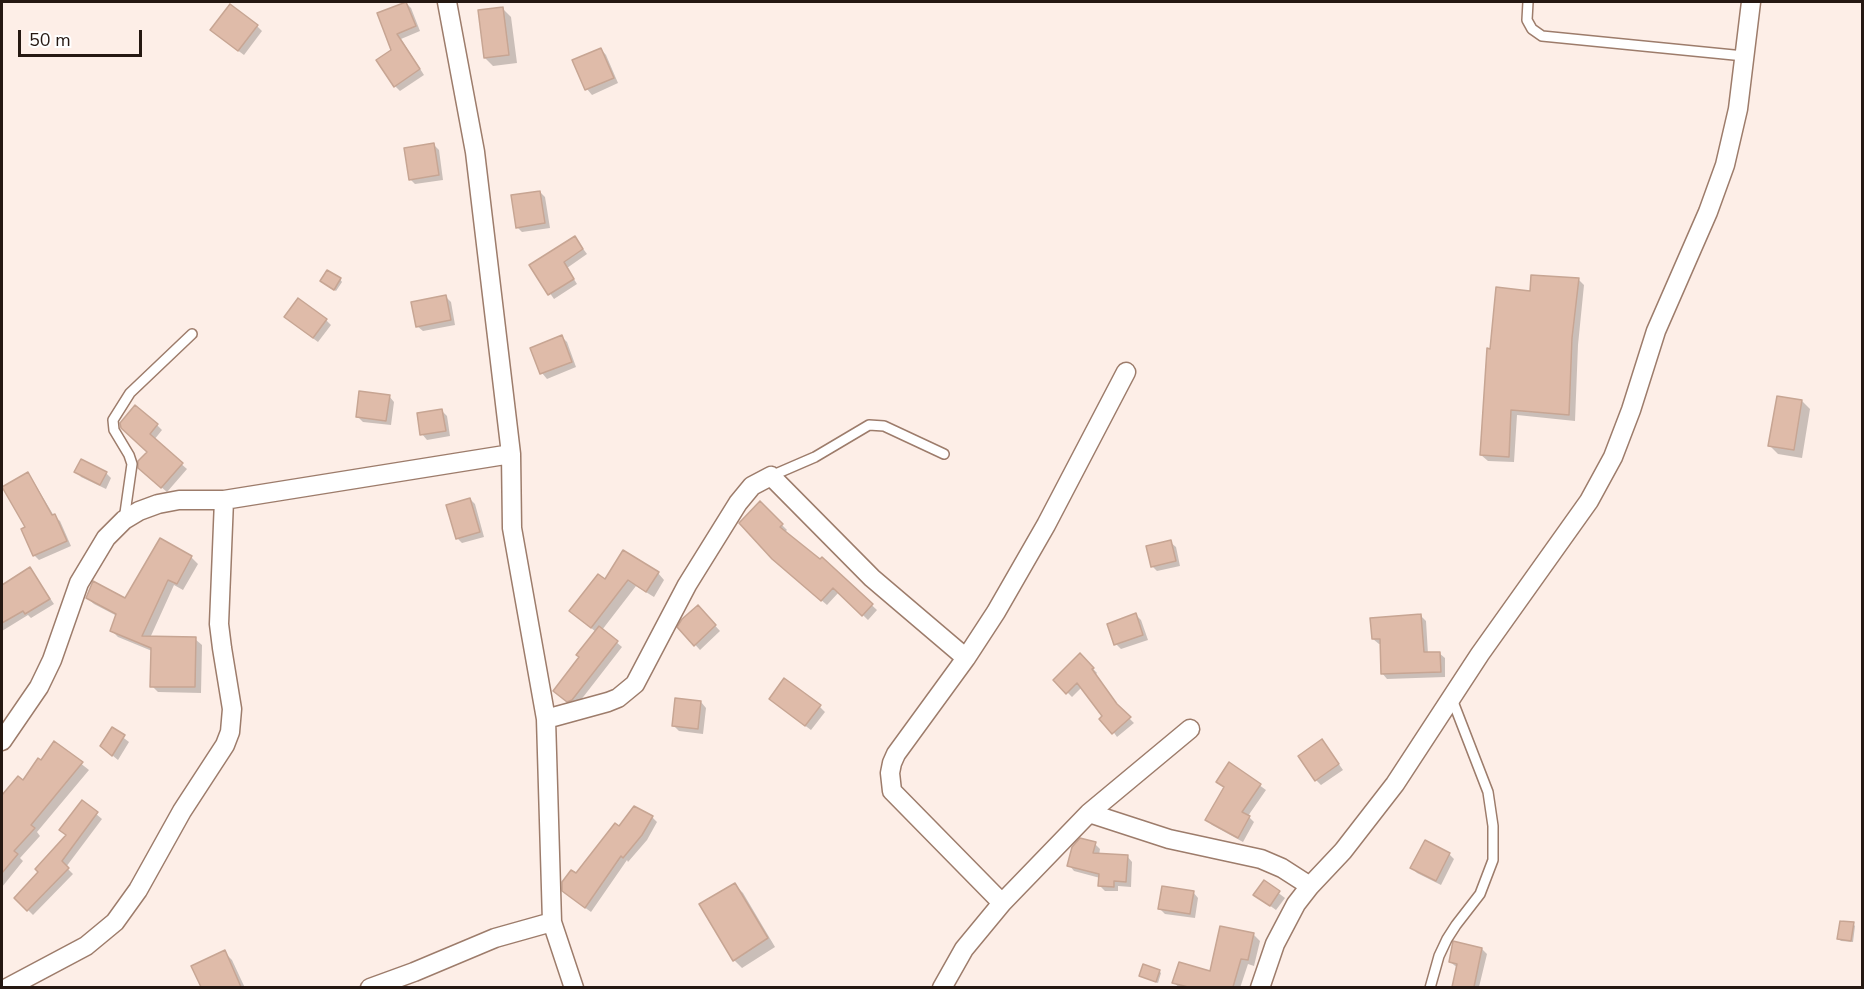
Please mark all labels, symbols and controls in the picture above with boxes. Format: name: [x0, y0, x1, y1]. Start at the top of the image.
scale bar: [21, 18, 146, 56]
text: 50 m: [29, 28, 71, 52]

